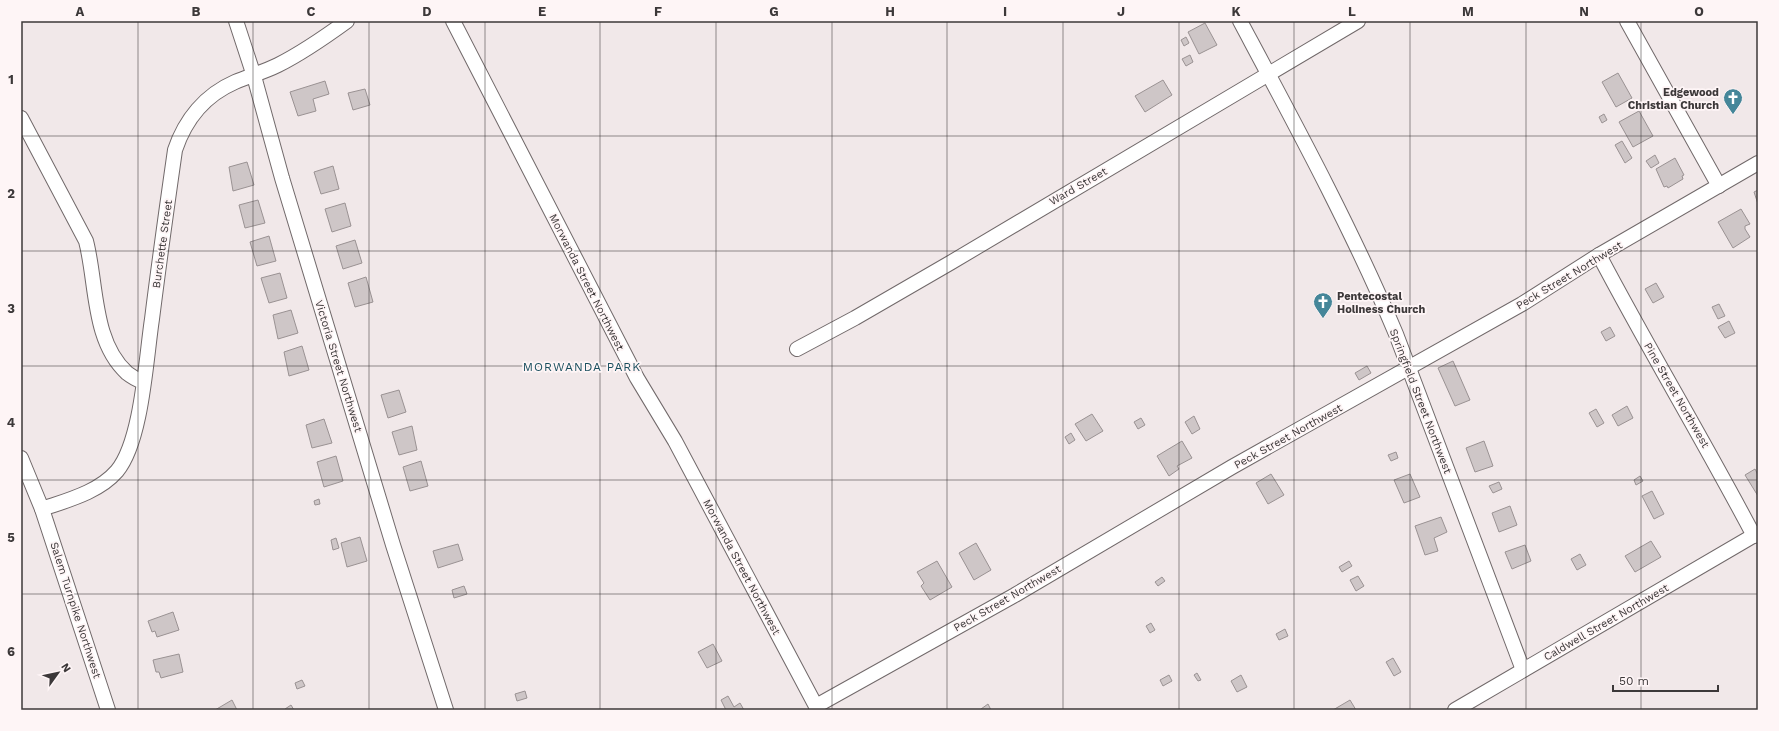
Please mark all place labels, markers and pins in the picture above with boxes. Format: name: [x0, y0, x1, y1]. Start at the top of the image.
place label: Edgewood Christian Church: [1628, 86, 1719, 112]
church icon: Edgewood Christian Church: [1722, 87, 1744, 115]
place label: Pentecostal Holiness Church: [1337, 290, 1426, 316]
church icon: Pentecostal Holiness Church: [1312, 291, 1334, 319]

